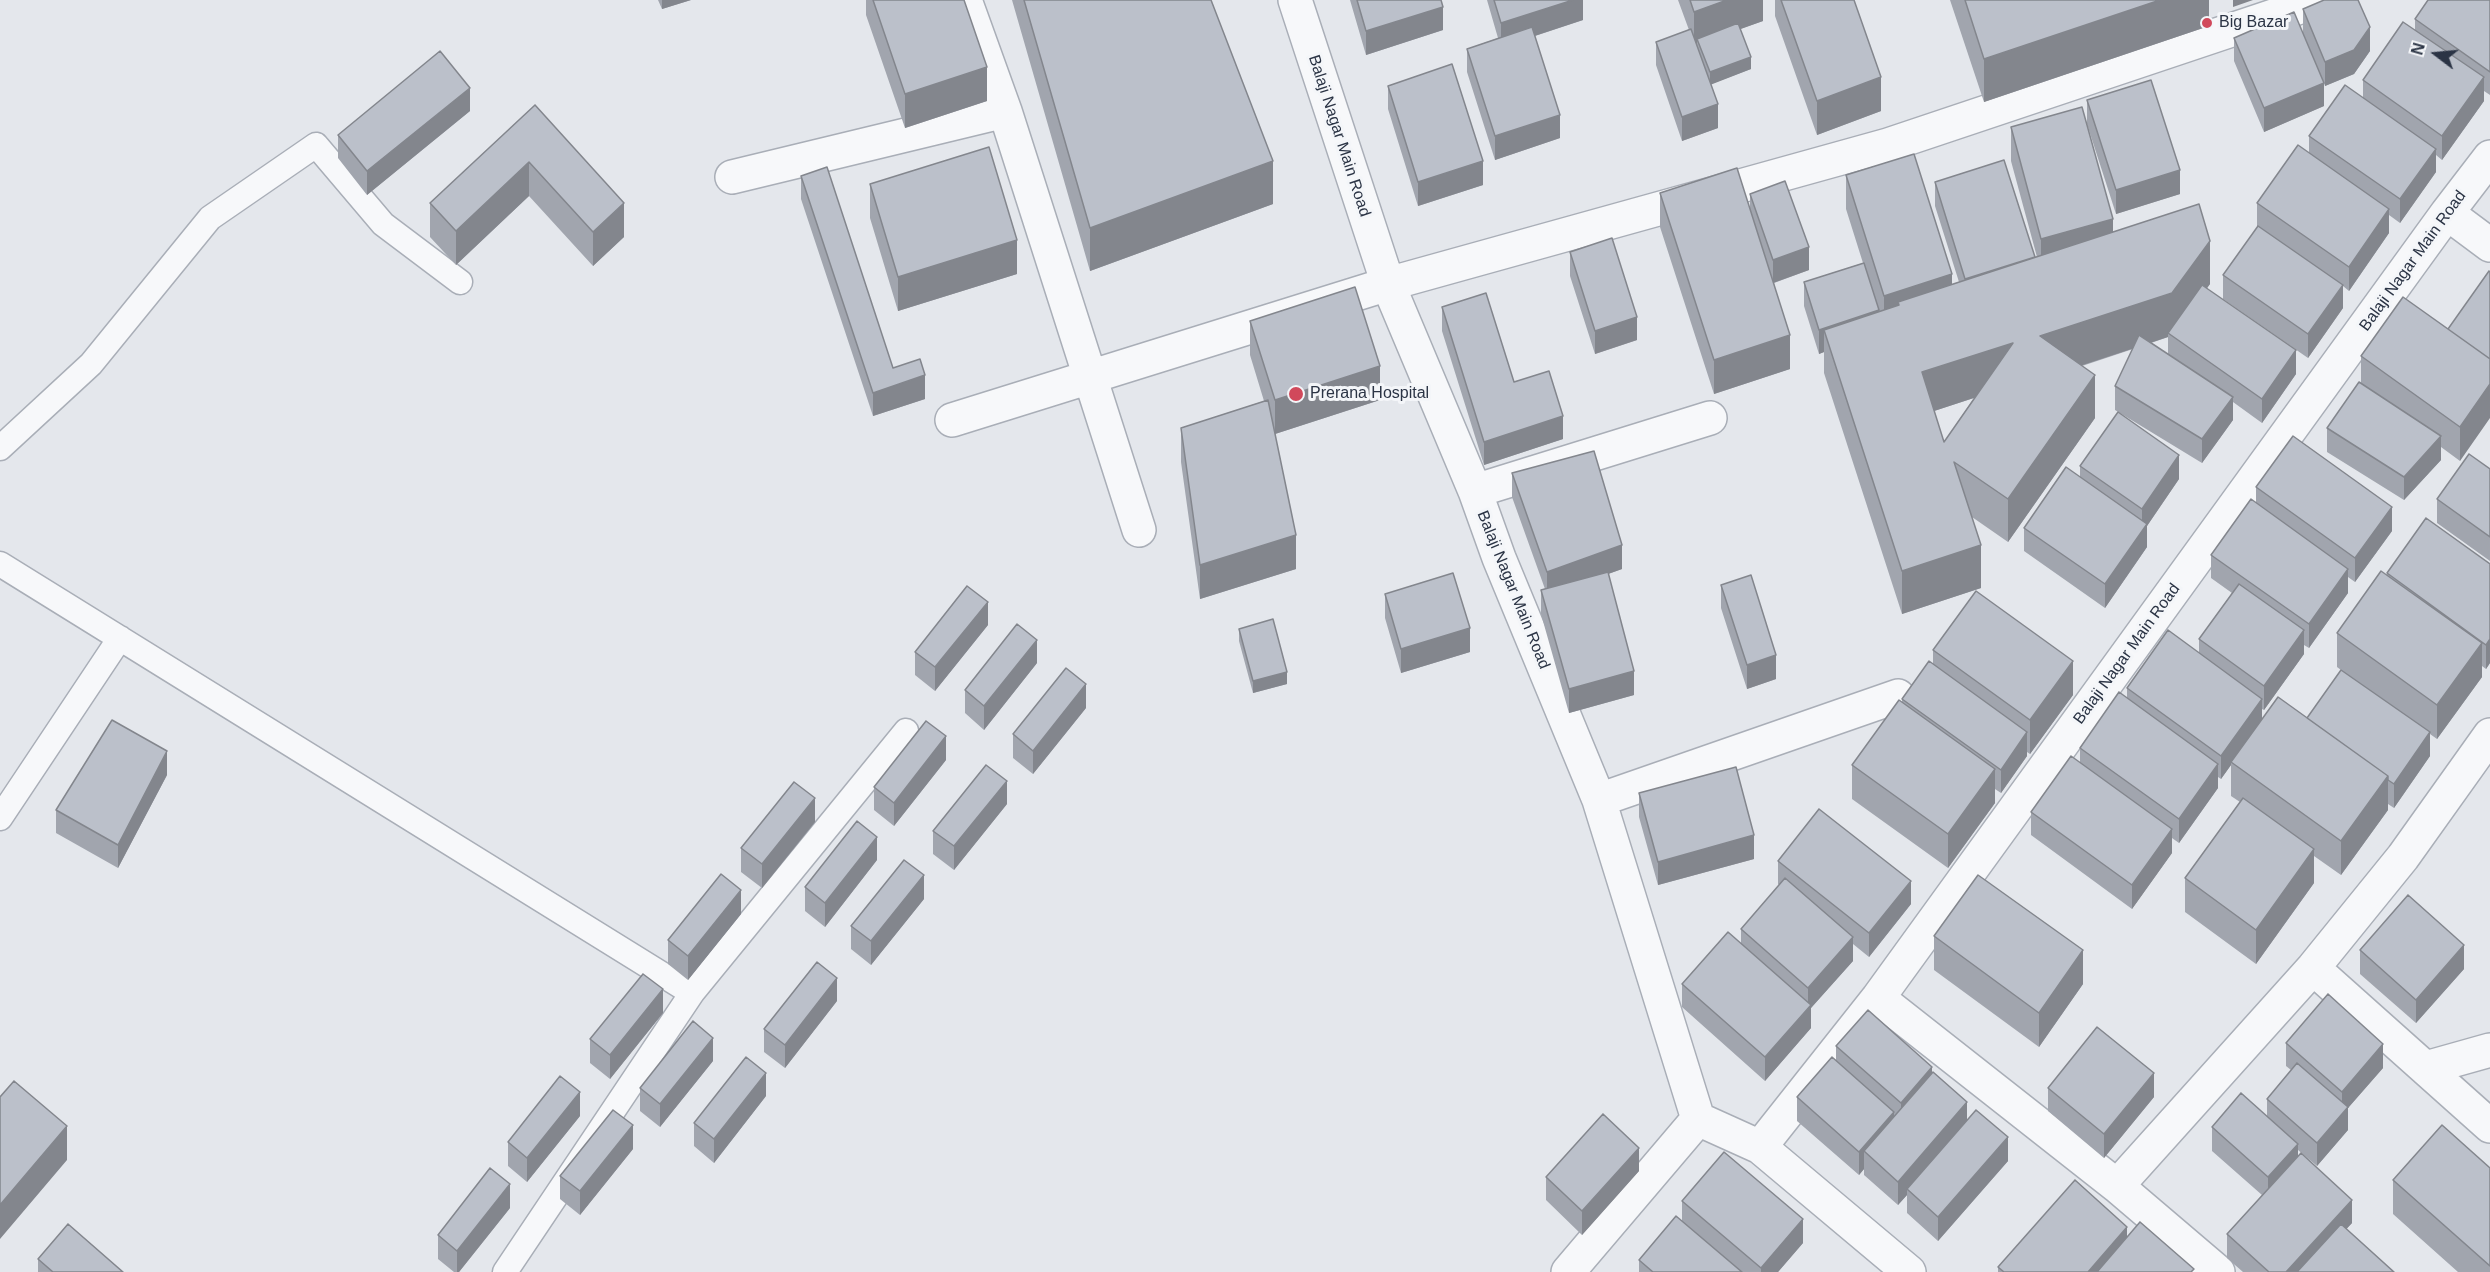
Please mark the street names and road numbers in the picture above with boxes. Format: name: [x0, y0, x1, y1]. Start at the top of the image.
street label: Balaji Nagar Main Road: [1304, 53, 1374, 219]
street label: Balaji Nagar Main Road: [2356, 187, 2470, 335]
street label: Balaji Nagar Main Road: [1472, 508, 1554, 672]
street label: Balaji Nagar Main Road: [2070, 580, 2184, 728]

